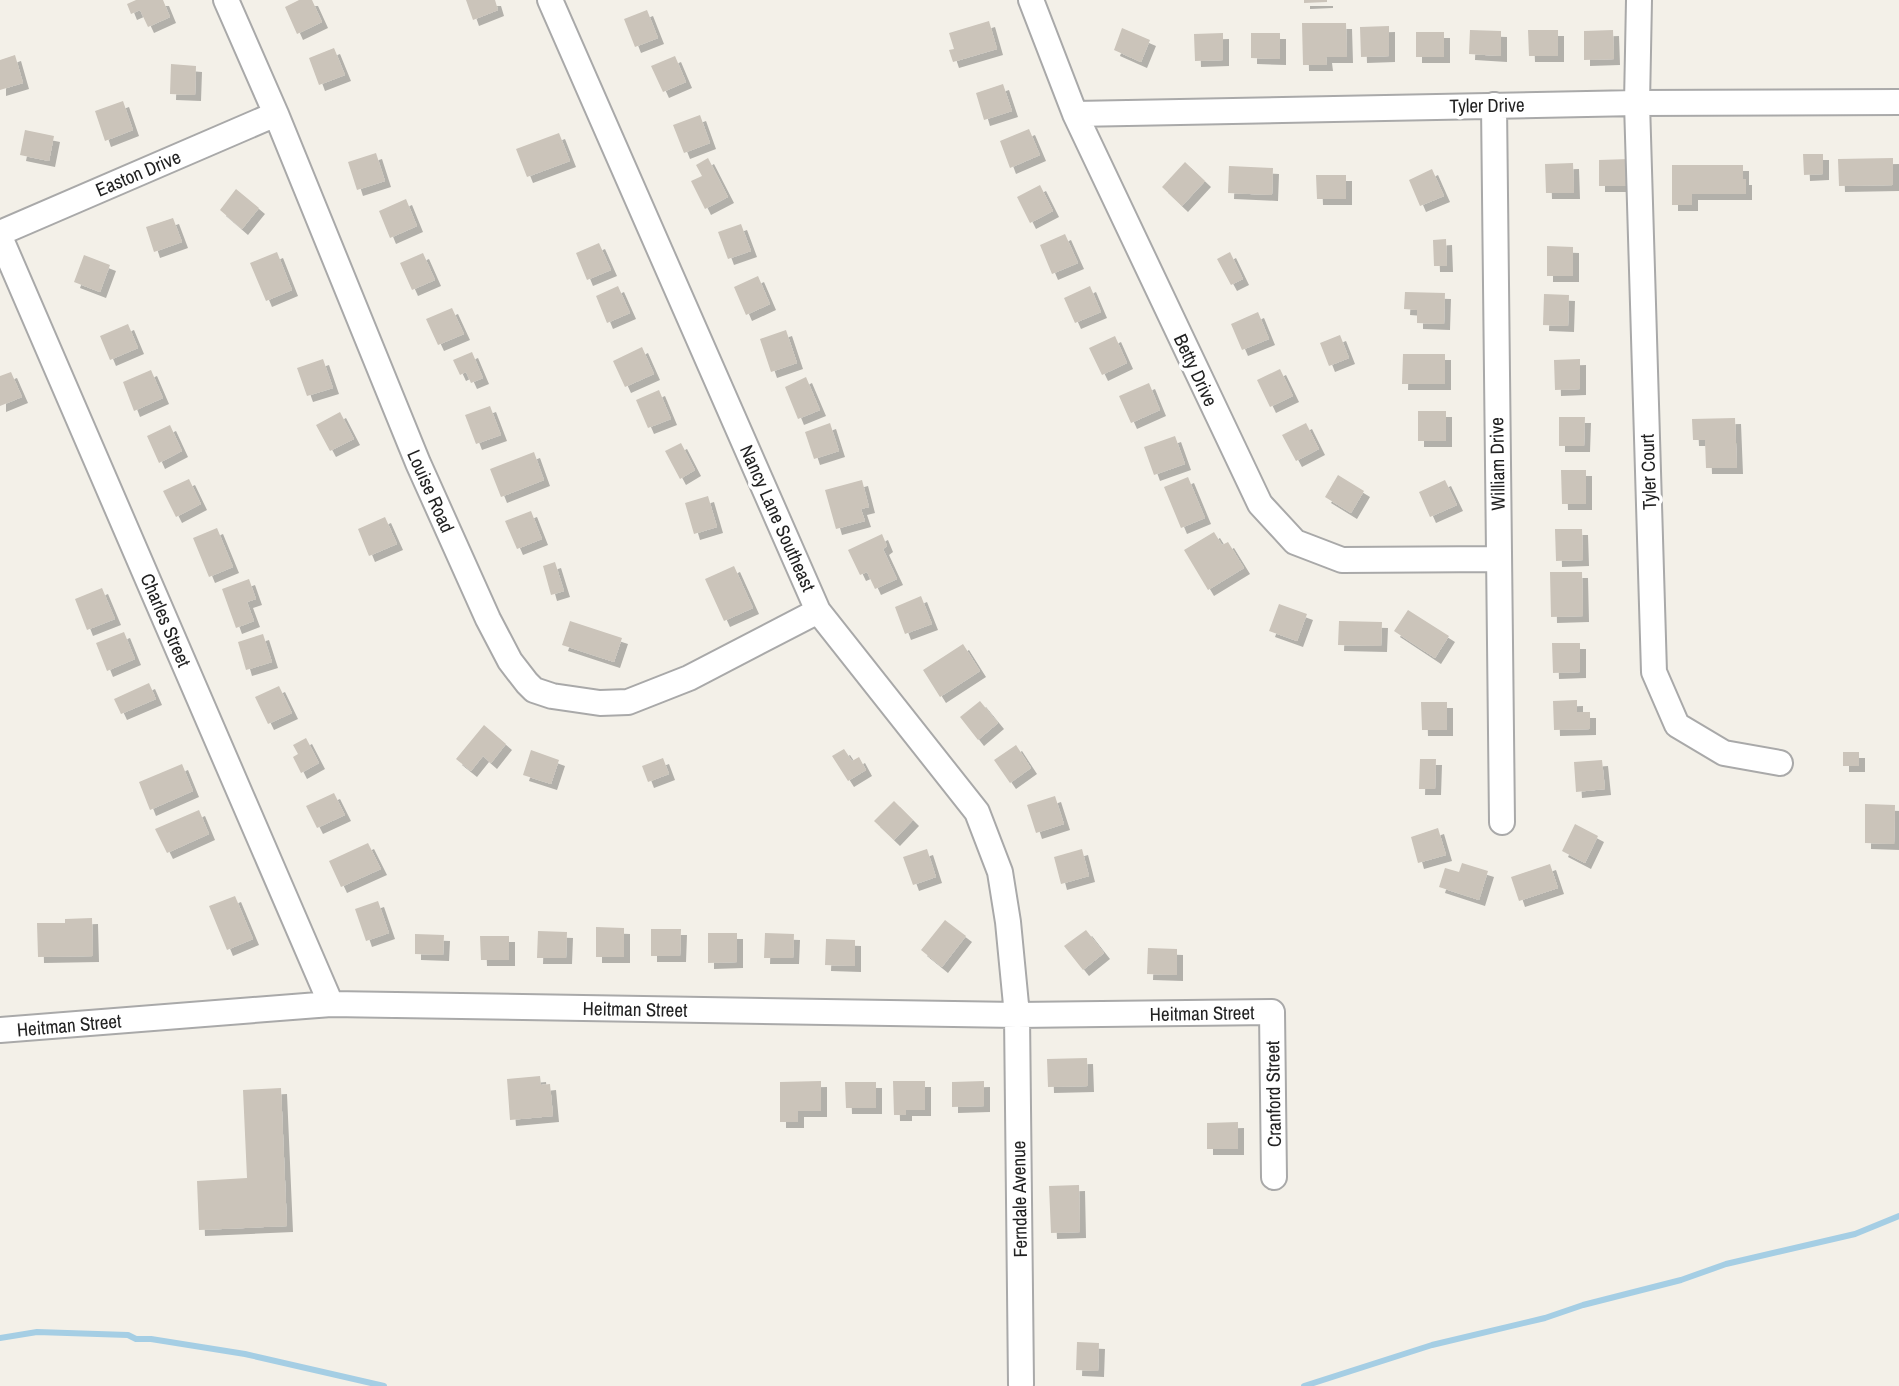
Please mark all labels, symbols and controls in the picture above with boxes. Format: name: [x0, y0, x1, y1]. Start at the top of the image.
street label: Tyler Drive: [1449, 91, 1525, 119]
street label: Easton Drive: [91, 143, 185, 203]
street label: Betty Drive: [1168, 330, 1224, 410]
street label: William Drive: [1483, 417, 1511, 511]
street label: Tyler Court: [1634, 433, 1662, 511]
street label: Nancy Lane Southeast: [734, 441, 822, 596]
street label: Louise Road: [401, 445, 461, 537]
street label: Charles Street: [135, 569, 198, 672]
street label: Heitman Street: [582, 995, 688, 1023]
street label: Heitman Street: [1149, 999, 1255, 1027]
street label: Heitman Street: [16, 1007, 123, 1043]
street label: Cranford Street: [1259, 1040, 1287, 1147]
street label: Ferndale Avenue: [1005, 1140, 1033, 1258]

